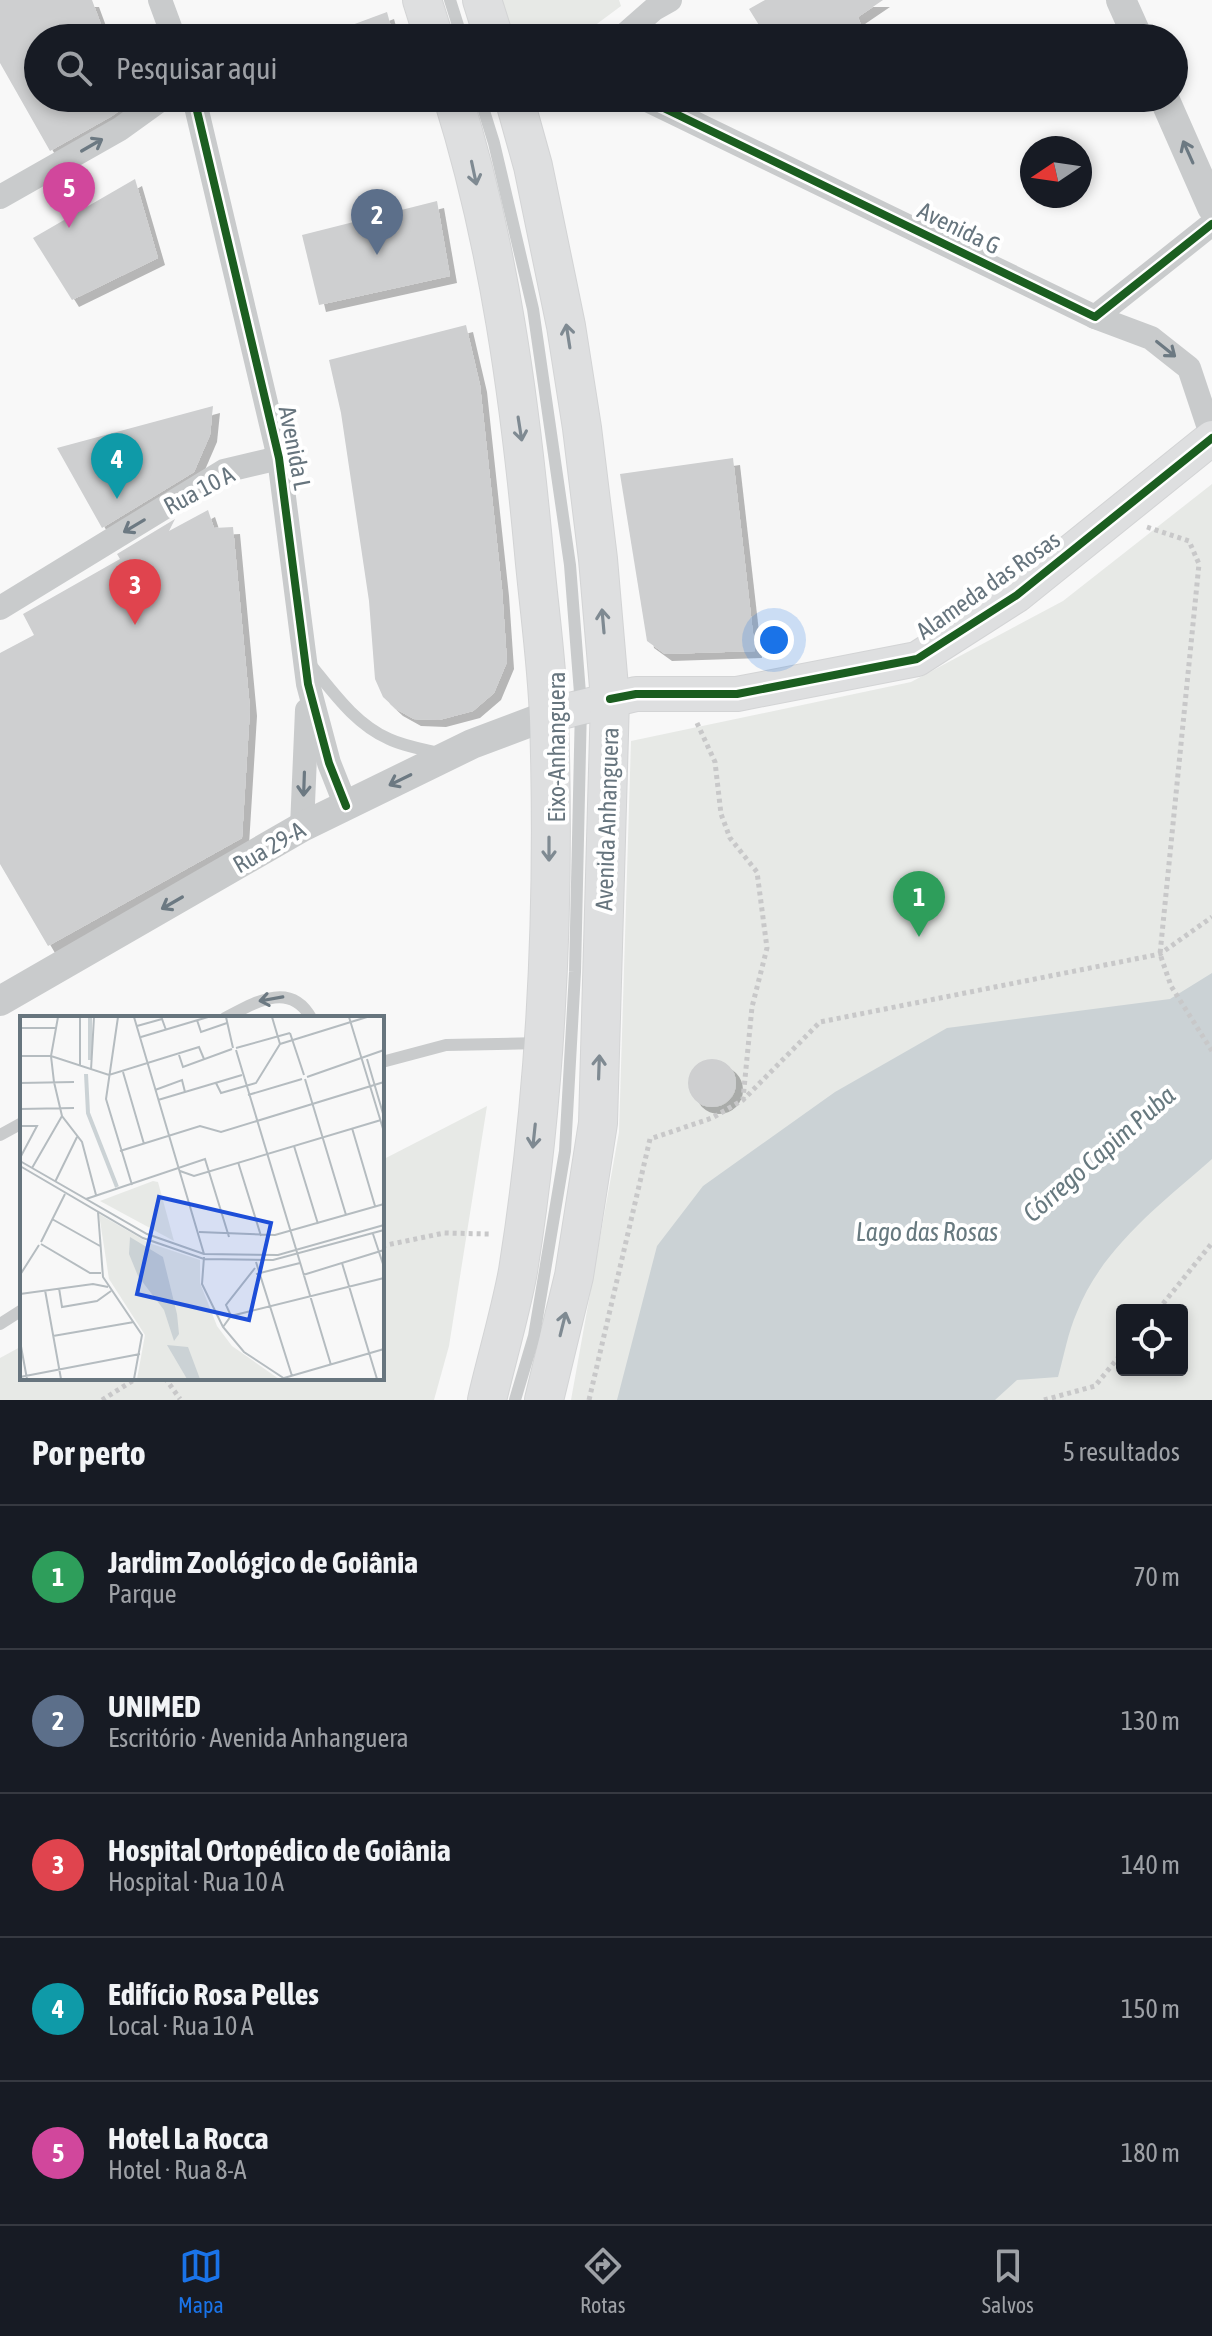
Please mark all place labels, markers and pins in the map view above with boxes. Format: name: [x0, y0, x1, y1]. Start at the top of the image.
pin: 5: [43, 162, 95, 228]
pin: 2: [351, 189, 403, 255]
pin: 4: [91, 433, 143, 499]
pin: 3: [109, 559, 161, 625]
pin: 1: [893, 871, 945, 937]

